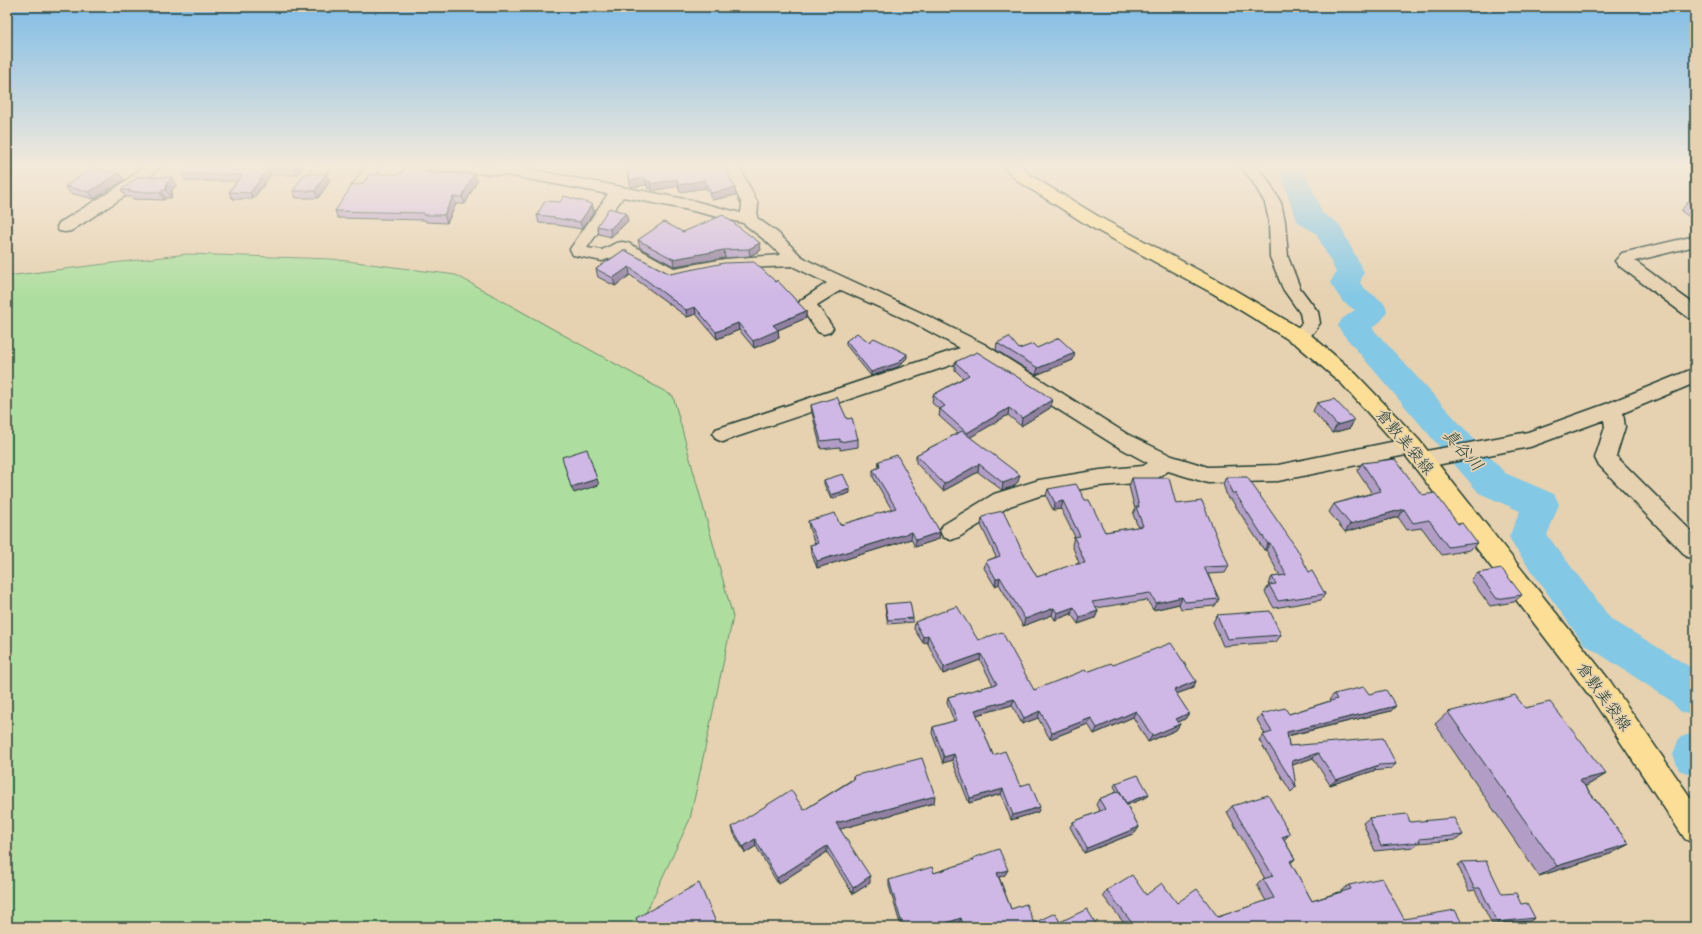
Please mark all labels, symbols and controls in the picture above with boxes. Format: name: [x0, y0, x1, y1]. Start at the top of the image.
street label: 倉敷美袋線: [1372, 405, 1438, 479]
water label: 真谷川: [1438, 424, 1488, 476]
street label: 倉敷美袋線: [1572, 659, 1636, 735]

